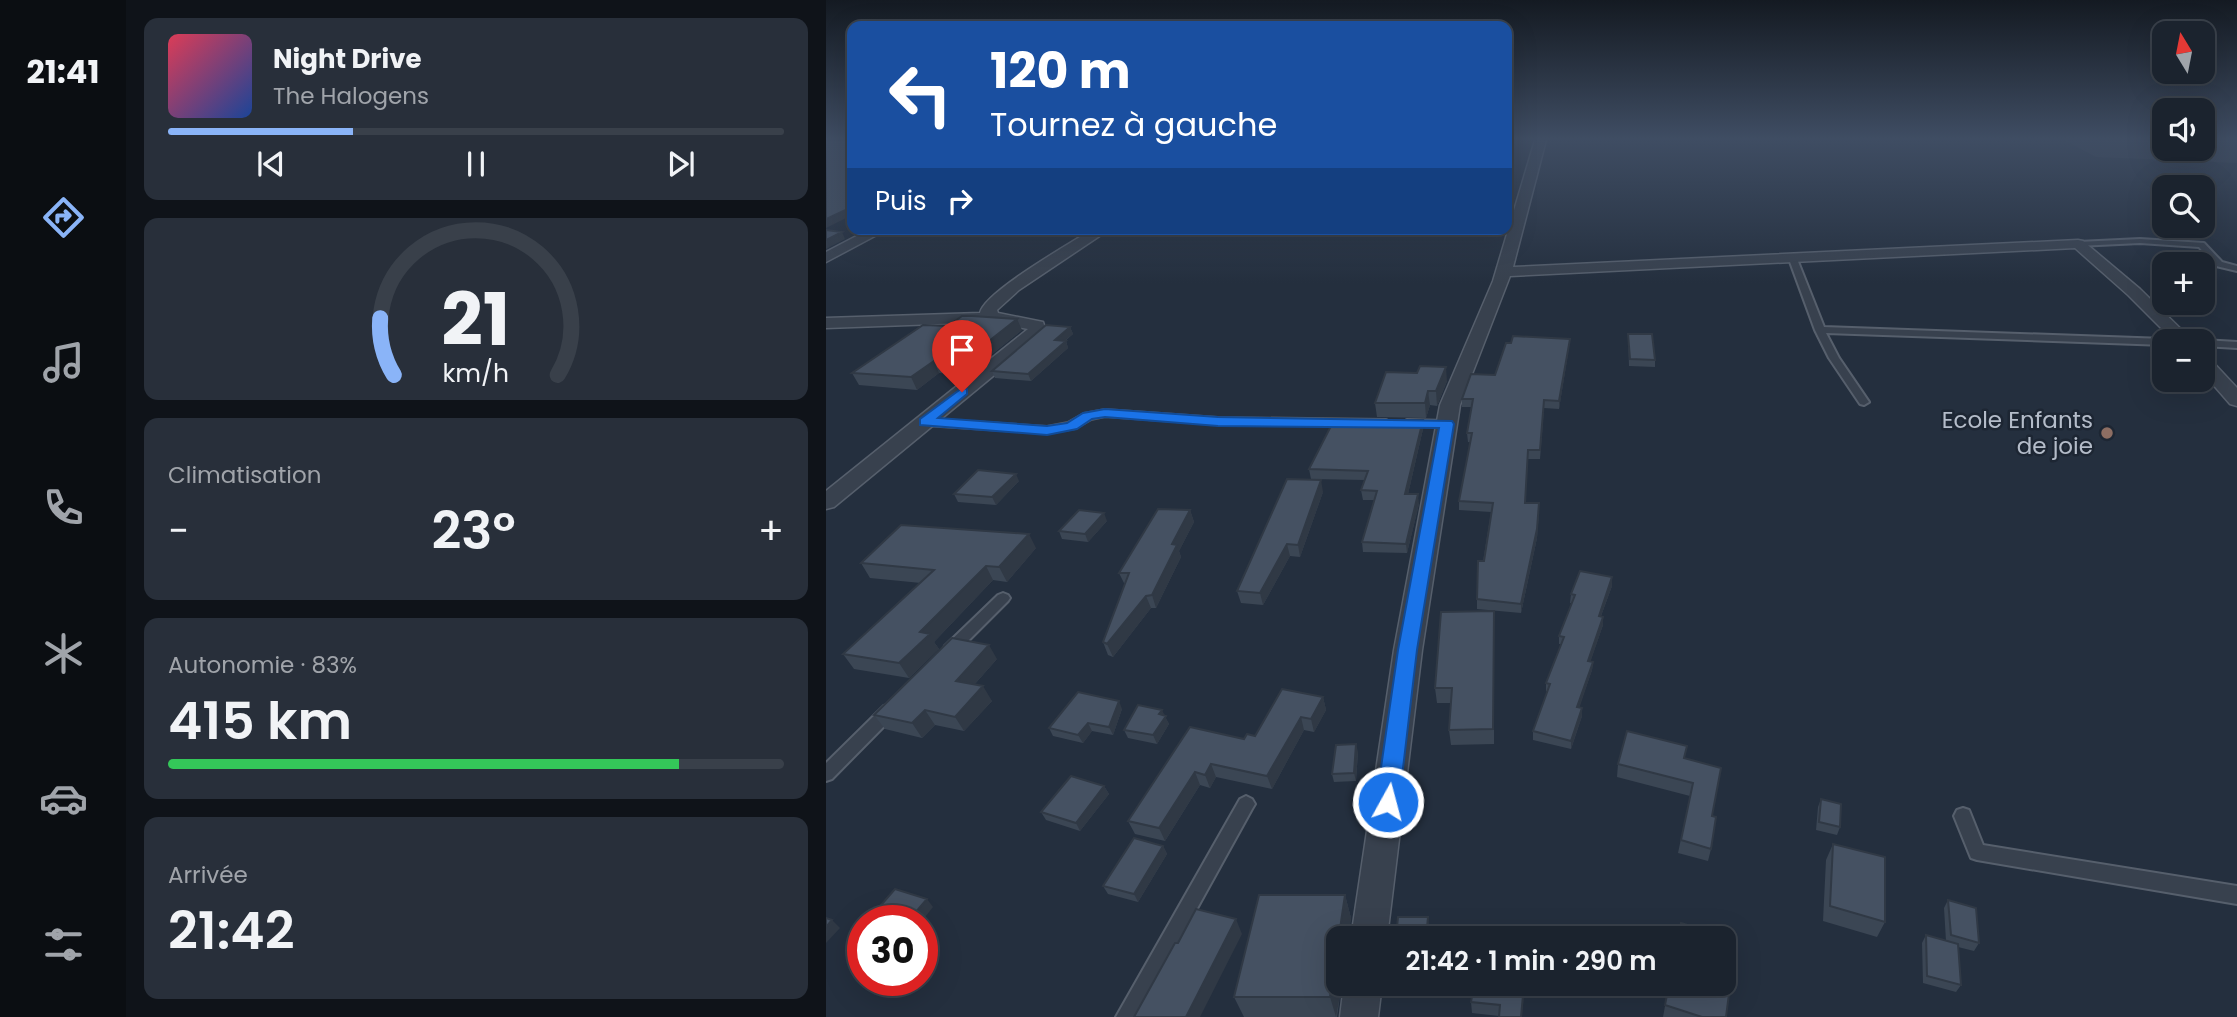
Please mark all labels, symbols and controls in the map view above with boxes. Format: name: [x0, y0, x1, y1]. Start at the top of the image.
north arrow: [2152, 21, 2216, 84]
map controls: [2152, 21, 2215, 392]
text: 120 m: [990, 37, 1131, 105]
text: Night Drive: [273, 41, 421, 77]
text: 21:41: [26, 49, 100, 94]
icon: left: [875, 49, 966, 140]
text: The Halogens: [273, 80, 429, 112]
button: sound: [2152, 98, 2215, 161]
text: Tournez à gauche: [990, 102, 1277, 147]
icon: previous: [252, 145, 290, 183]
icon: pause: [457, 145, 495, 183]
icon: next: [662, 145, 700, 183]
button: search: [2152, 175, 2215, 238]
icon: right: [941, 182, 979, 220]
text: Puis: [875, 183, 927, 219]
icon: directions: [39, 193, 88, 242]
button: +: [2152, 252, 2215, 315]
text: 21: [442, 269, 510, 370]
pin: [932, 320, 992, 392]
button: −: [2152, 329, 2215, 392]
icon: arrive: [943, 331, 981, 369]
icon: music: [39, 338, 88, 387]
text: km/h: [443, 356, 509, 391]
place label: Ecole Enfants de joie: [1942, 404, 2093, 462]
marker: Ecole Enfants de joie: [2099, 425, 2115, 441]
text: Climatisation: [168, 459, 321, 491]
icon: phone: [39, 483, 88, 532]
text: 23°: [431, 494, 516, 567]
text: −: [168, 504, 189, 557]
text: +: [758, 504, 784, 557]
icon: climate: [39, 629, 88, 678]
text: Autonomie · 83%: [168, 649, 357, 681]
text: 415 km: [168, 684, 352, 757]
position arrow: [1351, 765, 1425, 839]
icon: car: [39, 774, 88, 823]
text: Arrivée: [168, 859, 248, 891]
text: 21:42: [168, 894, 295, 967]
speed limit sign: 30: [847, 905, 938, 996]
icon: filters: [39, 920, 88, 969]
text: 21:42 · 1 min · 290 m: [1406, 943, 1656, 979]

